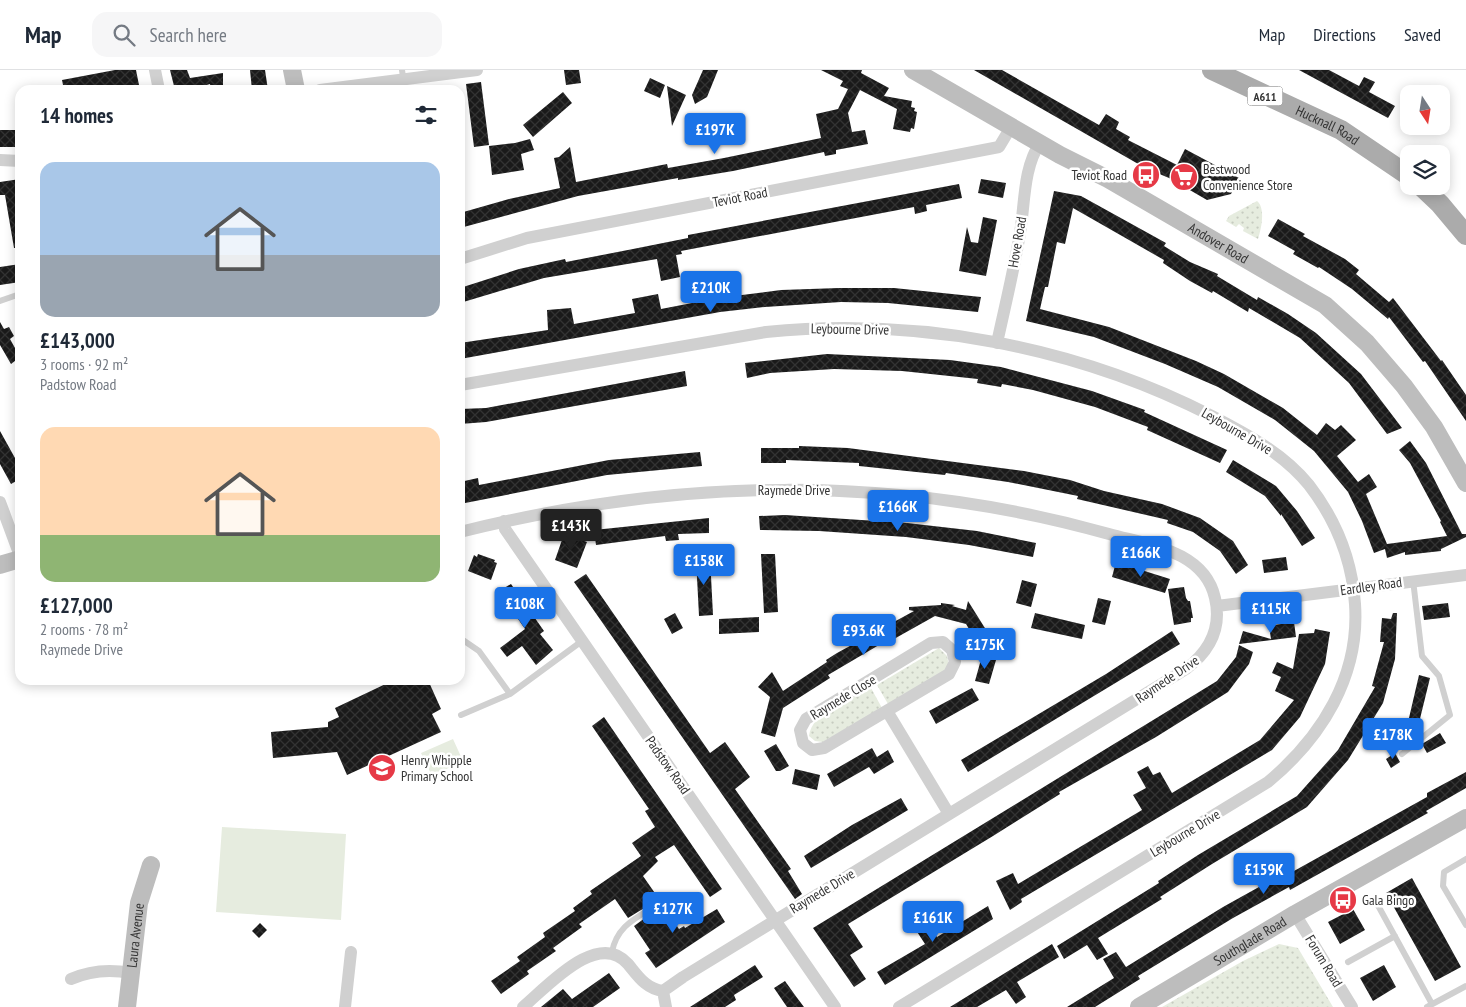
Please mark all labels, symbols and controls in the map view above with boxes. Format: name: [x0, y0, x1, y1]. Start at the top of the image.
search box: [92, 12, 442, 57]
text: Map: [25, 19, 62, 50]
icon: search: [110, 21, 138, 49]
text: Search here: [150, 23, 227, 47]
text: Map: [1259, 23, 1285, 46]
text: Directions: [1313, 23, 1376, 46]
text: Saved: [1404, 23, 1441, 46]
north arrow: [1400, 85, 1450, 135]
map controls: [1400, 85, 1450, 195]
road number: A611: [1248, 86, 1282, 106]
icon: filters: [412, 101, 440, 129]
street label: Hucknall Road: [1293, 101, 1363, 149]
text: 14 homes: [40, 102, 113, 129]
pin: £197K: [680, 112, 750, 155]
text: £197K: [696, 119, 734, 139]
button: layers: [1400, 145, 1450, 195]
bus stop icon: Teviot Road: [1131, 160, 1161, 190]
place label: Bestwood Convenience Store: [1203, 160, 1293, 194]
supermarket icon: Bestwood Convenience Store: [1169, 162, 1199, 192]
place label: Teviot Road: [1071, 166, 1127, 184]
street label: Teviot Road: [711, 183, 769, 211]
icon: home: [195, 194, 285, 284]
street label: Hove Road: [1004, 215, 1030, 269]
street label: Andover Road: [1185, 218, 1252, 268]
pin: £210K: [676, 270, 746, 313]
text: £210K: [692, 277, 730, 297]
street label: Leybourne Drive: [811, 319, 890, 339]
text: £143,000: [40, 327, 115, 354]
text: 3 rooms · 92 m²: [40, 354, 128, 374]
text: Padstow Road: [40, 374, 116, 394]
street label: Leybourne Drive: [1199, 404, 1276, 458]
icon: home: [195, 459, 285, 549]
street label: Raymede Drive: [758, 481, 831, 499]
pin: £166K: [863, 490, 933, 532]
text: £166K: [879, 496, 917, 516]
pin: £143K: [536, 508, 606, 551]
text: £143K: [552, 515, 590, 535]
pin: £166K: [1106, 536, 1176, 578]
text: £166K: [1122, 542, 1160, 562]
pin: £158K: [669, 544, 739, 586]
text: £158K: [685, 550, 723, 570]
street label: Eardley Road: [1339, 573, 1403, 599]
pin: £108K: [490, 586, 560, 629]
text: £127,000: [40, 592, 113, 619]
pin: £115K: [1236, 592, 1306, 634]
text: £108K: [506, 593, 544, 613]
text: £115K: [1252, 598, 1290, 618]
pin: £93.6K: [823, 614, 905, 656]
text: 2 rooms · 78 m²: [40, 619, 128, 639]
text: £93.6K: [843, 620, 885, 640]
pin: £175K: [950, 628, 1020, 670]
text: £175K: [966, 634, 1004, 654]
text: Raymede Drive: [40, 639, 123, 659]
street label: Raymede Drive: [1132, 651, 1202, 707]
street label: Raymede Close: [807, 670, 879, 724]
pin: £178K: [1358, 718, 1428, 760]
text: £178K: [1374, 724, 1412, 744]
street label: Padstow Road: [641, 732, 695, 798]
place label: Henry Whipple Primary School: [401, 751, 473, 785]
school or university icon: Henry Whipple Primary School: [367, 753, 397, 783]
street label: Leybourne Drive: [1147, 805, 1223, 861]
pin: £159K: [1229, 852, 1299, 895]
text: £159K: [1245, 859, 1283, 879]
street label: Raymede Drive: [786, 864, 858, 917]
bus stop icon: Gala Bingo: [1328, 885, 1358, 915]
place label: Gala Bingo: [1362, 891, 1414, 909]
pin: £127K: [638, 892, 708, 934]
text: £127K: [654, 898, 692, 918]
pin: £161K: [898, 900, 968, 943]
street label: Laura Avenue: [123, 902, 148, 969]
text: £161K: [914, 907, 952, 927]
street label: Southglade Road: [1210, 912, 1290, 970]
street label: Forum Road: [1301, 932, 1347, 990]

